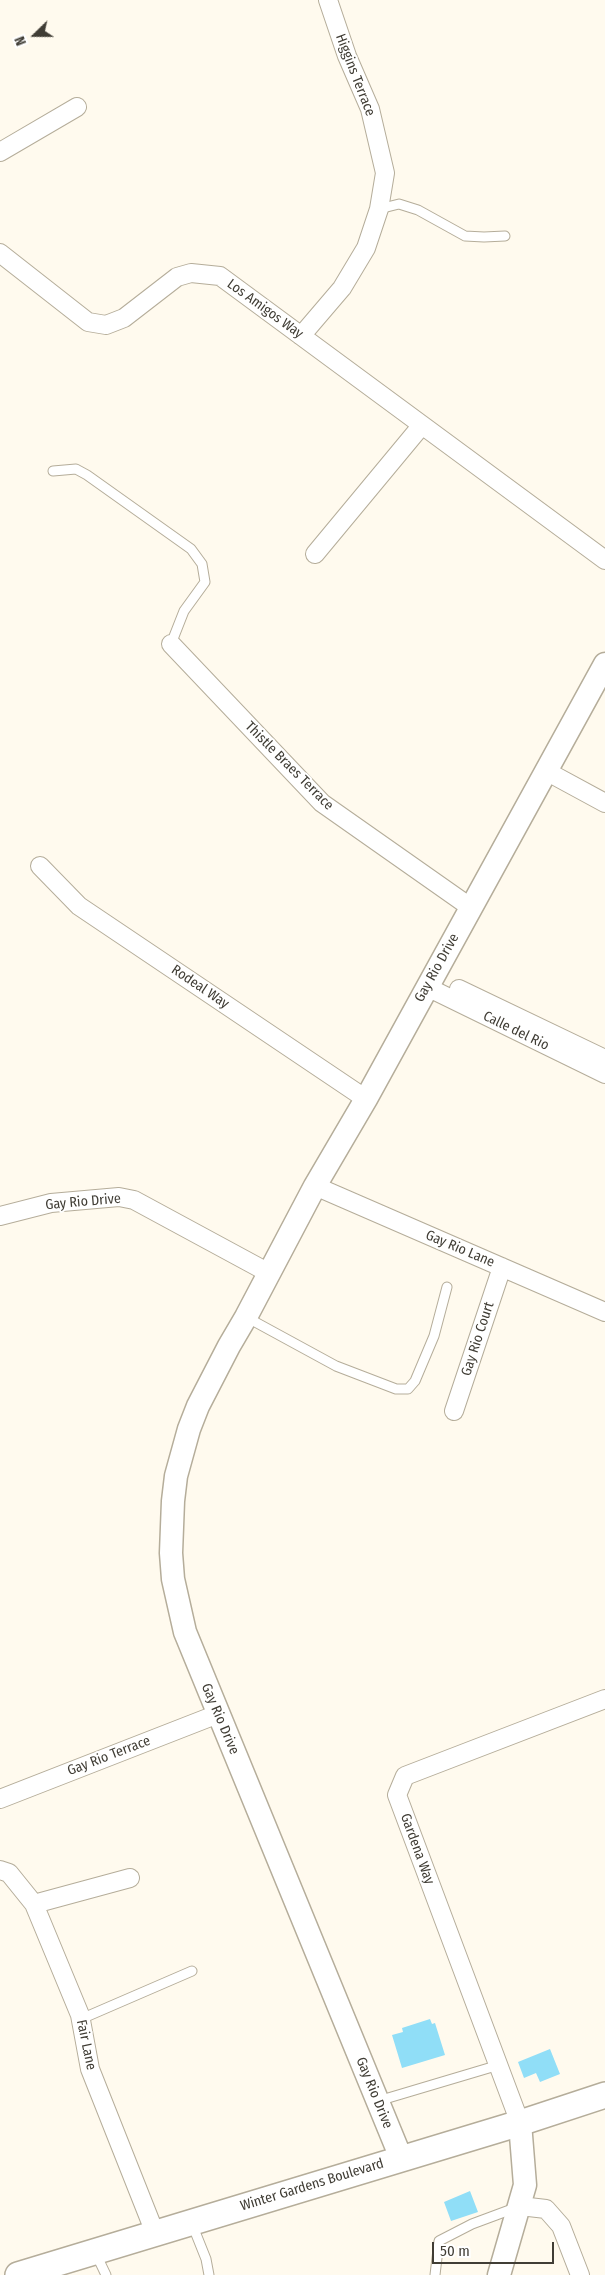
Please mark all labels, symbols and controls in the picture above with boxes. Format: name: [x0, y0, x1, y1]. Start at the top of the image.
north arrow: [10, 10, 60, 60]
street label: Higgins Terrace: [332, 31, 378, 119]
text: N: [11, 34, 30, 48]
street label: Los Amigos Way: [224, 276, 306, 342]
street label: Thistle Braes Terrace: [241, 718, 337, 814]
street label: Gay Rio Drive: [411, 931, 463, 1005]
street label: Rodeal Way: [168, 962, 232, 1012]
street label: Calle del Rio: [480, 1008, 552, 1054]
street label: Gay Rio Drive: [45, 1190, 121, 1214]
street label: Gay Rio Lane: [423, 1227, 497, 1271]
street label: Gay Rio Court: [458, 1300, 498, 1378]
street label: Gay Rio Drive: [197, 1681, 243, 1757]
street label: Gay Rio Terrace: [65, 1732, 153, 1780]
street label: Gardena Way: [396, 1811, 438, 1887]
street label: Fair Lane: [72, 2018, 100, 2072]
street label: Gay Rio Drive: [352, 2055, 396, 2131]
street label: Winter Gardens Boulevard: [238, 2155, 386, 2215]
scale bar: [435, 2232, 558, 2264]
text: 50 m: [440, 2242, 470, 2260]

